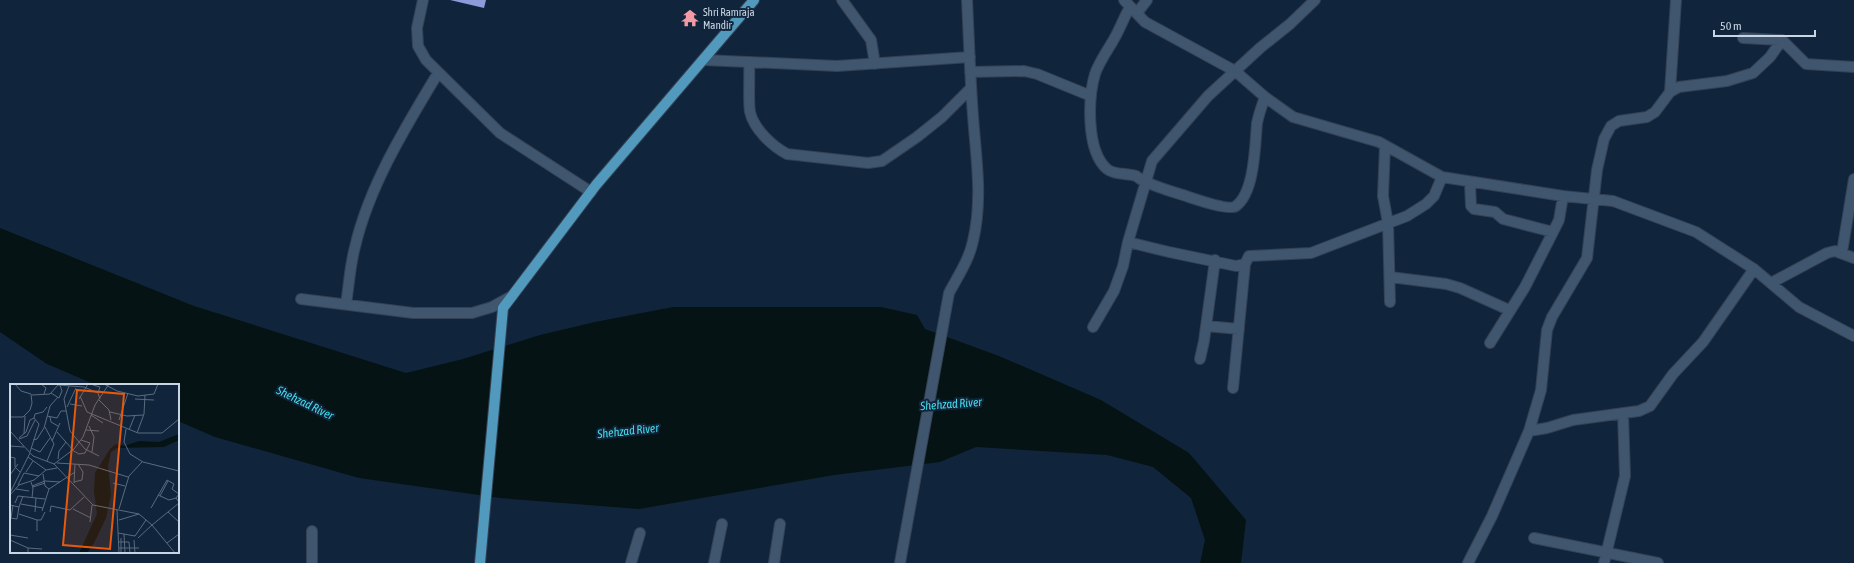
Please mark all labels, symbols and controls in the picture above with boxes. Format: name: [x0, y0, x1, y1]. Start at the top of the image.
place label: Shri Ramraja Mandir: [703, 6, 755, 31]
temple icon: Shri Ramraja Mandir: [680, 8, 700, 28]
scale bar: [1714, 12, 1815, 38]
text: 50 m: [1720, 19, 1742, 33]
water label: Shehzad River: [273, 383, 336, 423]
inset map: [10, 384, 179, 553]
water label: Shehzad River: [919, 395, 983, 413]
water label: Shehzad River: [596, 421, 660, 441]

